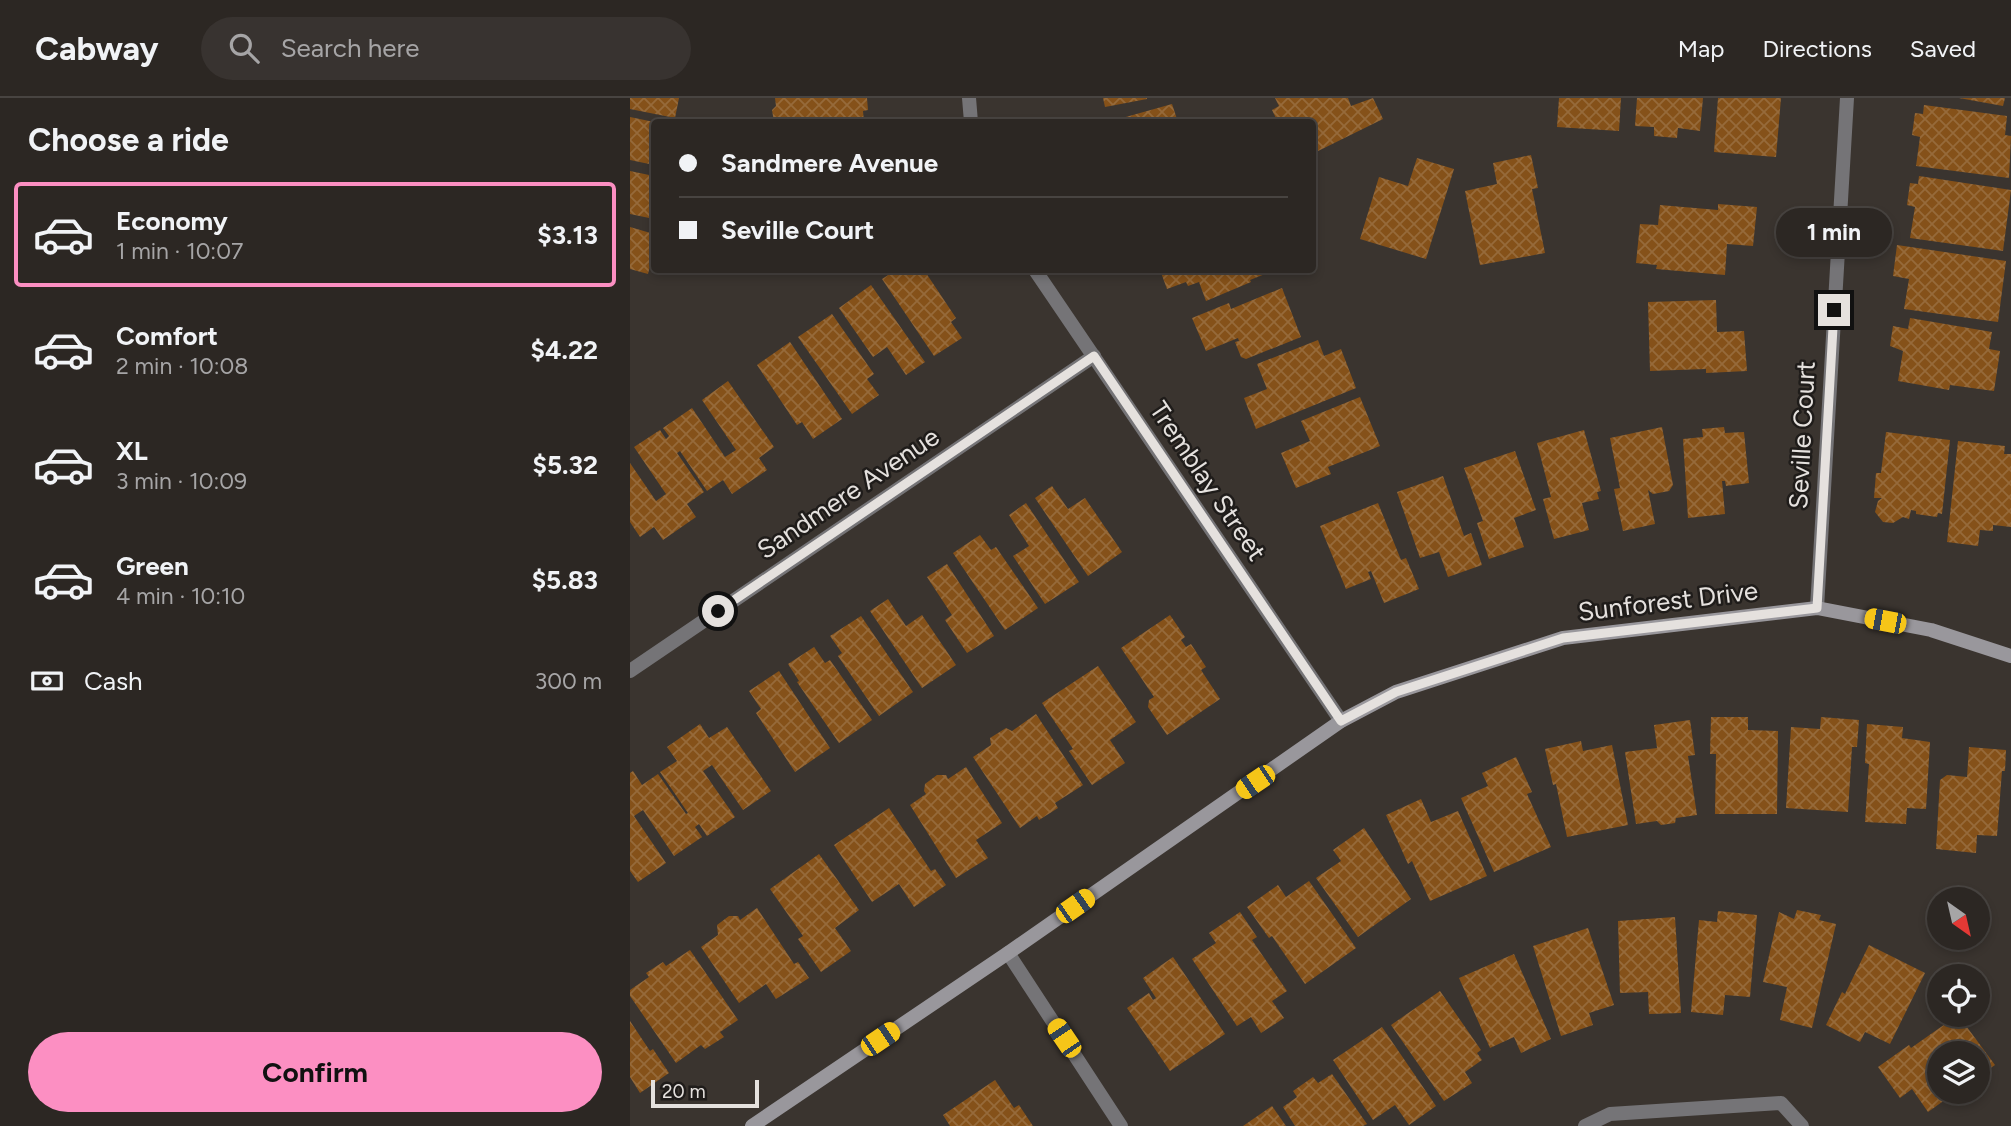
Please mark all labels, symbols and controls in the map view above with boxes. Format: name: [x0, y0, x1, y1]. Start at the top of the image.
search box: [201, 17, 691, 80]
text: Cabway: [35, 29, 159, 68]
icon: search: [225, 29, 263, 67]
text: Search here: [281, 32, 420, 64]
text: Map: [1678, 34, 1724, 63]
text: Directions: [1762, 34, 1872, 63]
text: Saved: [1910, 34, 1976, 63]
text: Choose a ride: [28, 121, 229, 159]
text: Sandmere Avenue: [721, 147, 938, 179]
icon: car: [32, 203, 95, 266]
text: Economy: [116, 205, 228, 237]
callout: 1 min: [1776, 208, 1892, 258]
text: Seville Court: [721, 214, 874, 246]
text: 1 min: [1807, 218, 1861, 246]
text: $3.13: [537, 219, 598, 251]
text: 1 min · 10:07: [116, 237, 243, 265]
route end: [1818, 294, 1850, 326]
icon: car: [32, 318, 95, 381]
text: Comfort: [116, 320, 218, 352]
text: $4.22: [531, 334, 598, 366]
text: 2 min · 10:08: [116, 352, 248, 380]
street label: Seville Court: [1782, 360, 1822, 510]
street label: Tremblay Street: [1143, 395, 1273, 567]
street label: Sandmere Avenue: [751, 420, 945, 566]
icon: car: [32, 433, 95, 496]
text: XL: [116, 435, 148, 467]
text: $5.32: [533, 449, 598, 481]
text: 3 min · 10:09: [116, 467, 247, 495]
icon: car: [32, 548, 95, 611]
text: Green: [116, 550, 189, 582]
text: $5.83: [532, 564, 598, 596]
street label: Sunforest Drive: [1576, 574, 1760, 628]
text: 4 min · 10:10: [116, 582, 245, 610]
route start: [702, 595, 734, 627]
car: [1863, 607, 1908, 635]
icon: cash: [28, 662, 66, 700]
text: Cash: [84, 665, 143, 697]
text: 300 m: [535, 667, 602, 695]
car: [1232, 762, 1279, 802]
car: [1052, 885, 1099, 927]
north arrow: [1927, 887, 1990, 950]
map controls: [1927, 887, 1990, 1104]
button: locate: [1927, 964, 1990, 1027]
car: [1044, 1015, 1085, 1061]
car: [857, 1019, 904, 1059]
button: Confirm: [28, 1032, 602, 1112]
button: layers: [1927, 1041, 1990, 1104]
scale bar: [651, 1077, 760, 1109]
text: 20 m: [662, 1080, 706, 1103]

